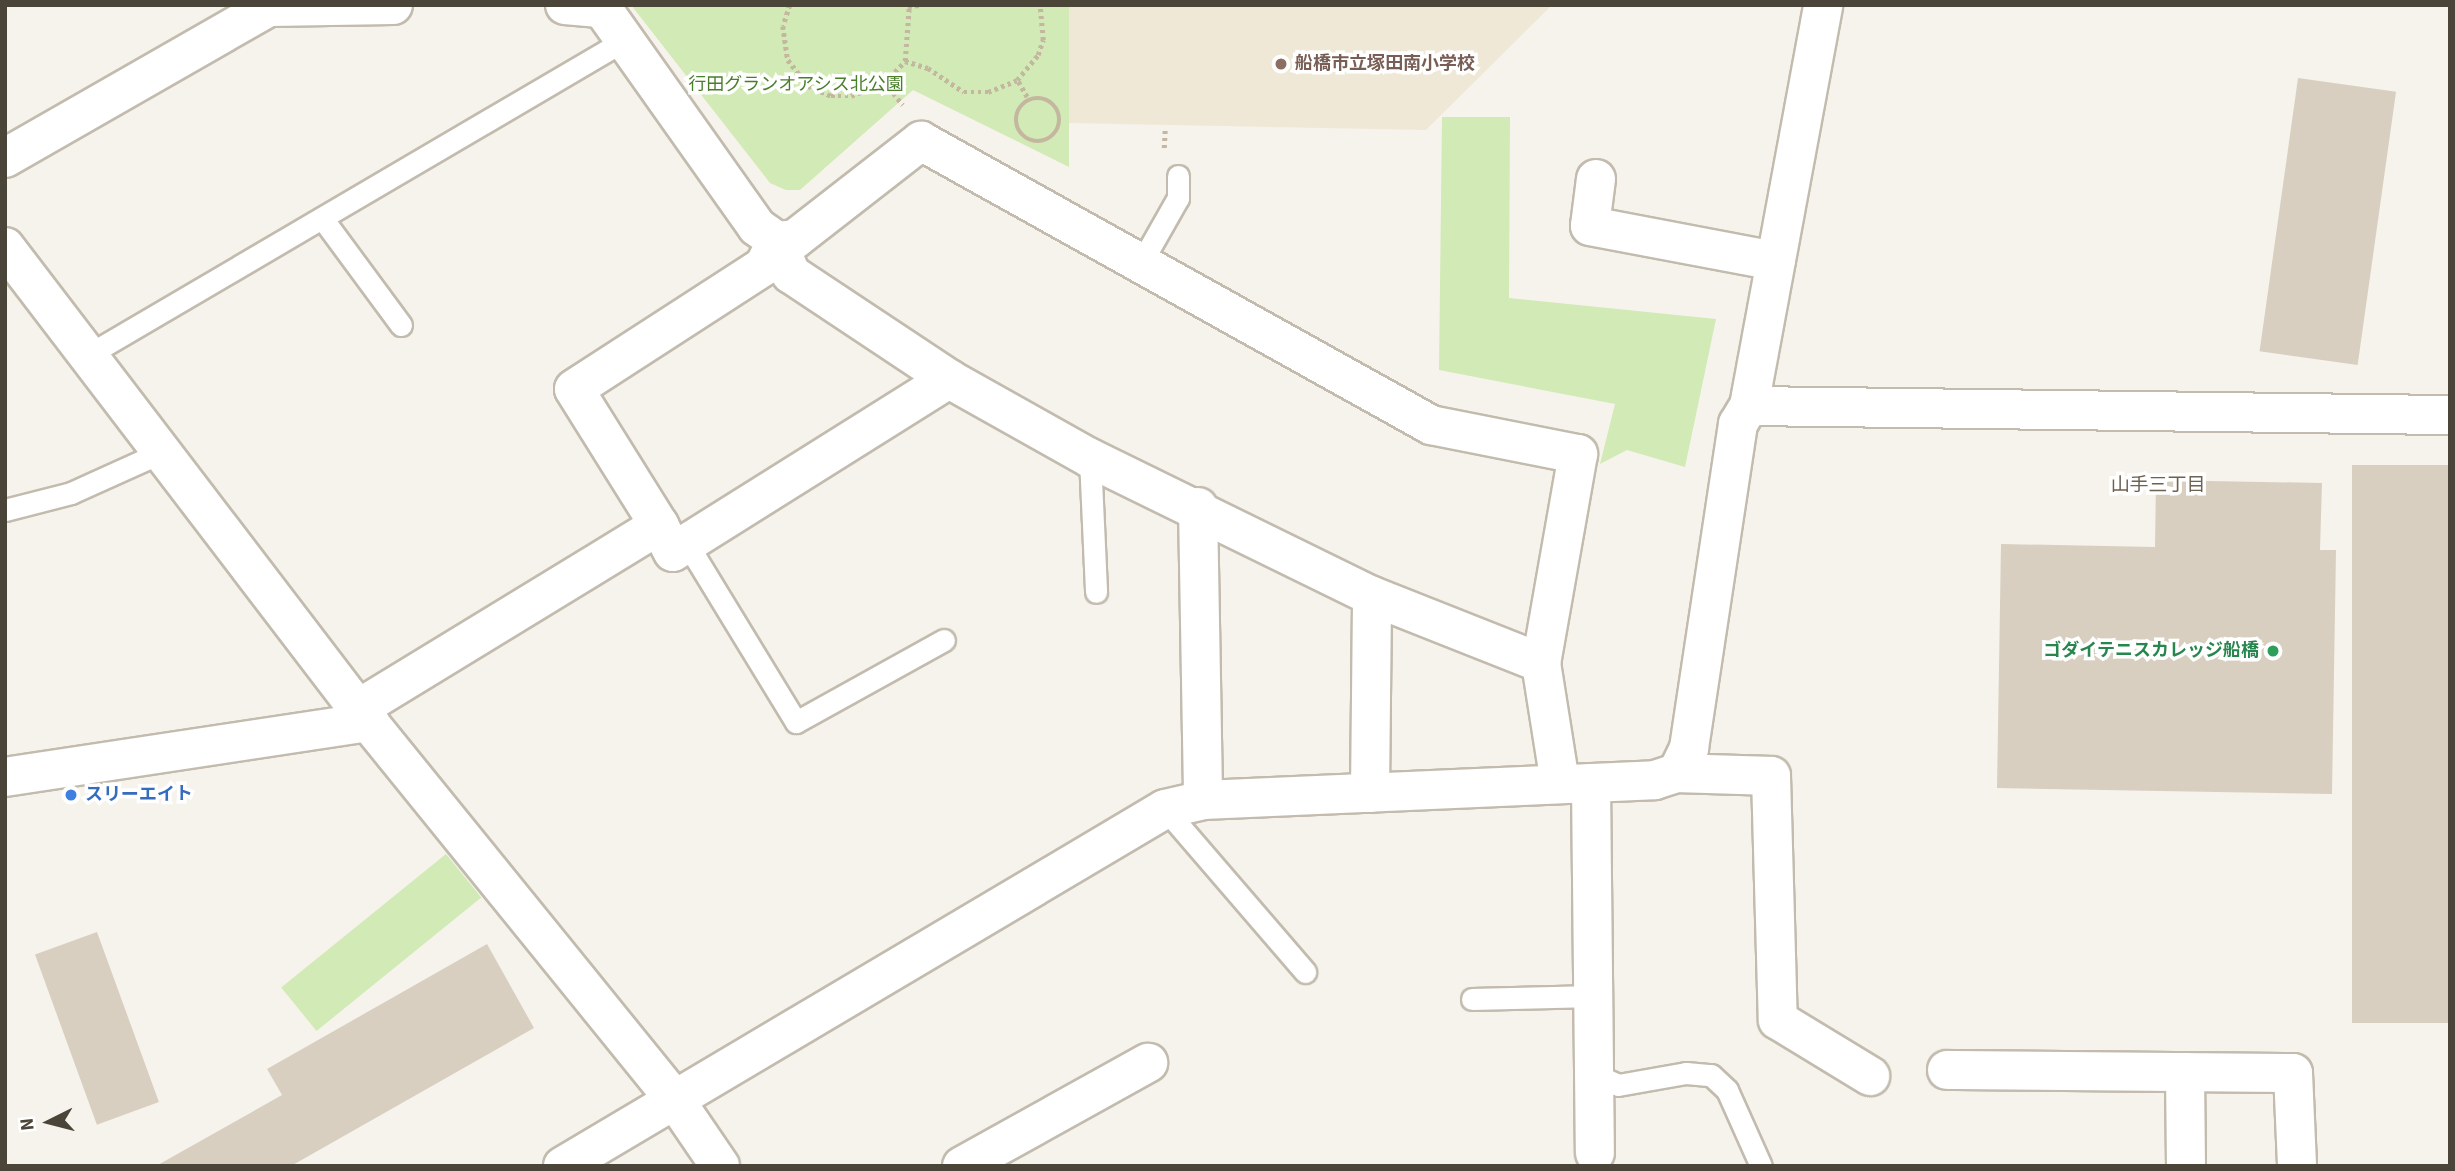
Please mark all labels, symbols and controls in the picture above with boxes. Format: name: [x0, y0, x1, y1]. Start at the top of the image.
place label: 船橋市立塚田南小学校: [1295, 53, 1475, 75]
marker: 船橋市立塚田南小学校: [1273, 56, 1289, 72]
park label: 行田グランオアシス北公園: [688, 74, 904, 96]
district label: 山手三丁目: [2111, 475, 2205, 497]
place label: ゴダイテニスカレッジ船橋: [2043, 640, 2259, 662]
marker: ゴダイテニスカレッジ船橋: [2265, 643, 2281, 659]
place label: スリーエイト: [85, 784, 193, 806]
marker: スリーエイト: [63, 787, 79, 803]
north arrow: [14, 1087, 84, 1157]
text: N: [14, 1117, 42, 1132]

